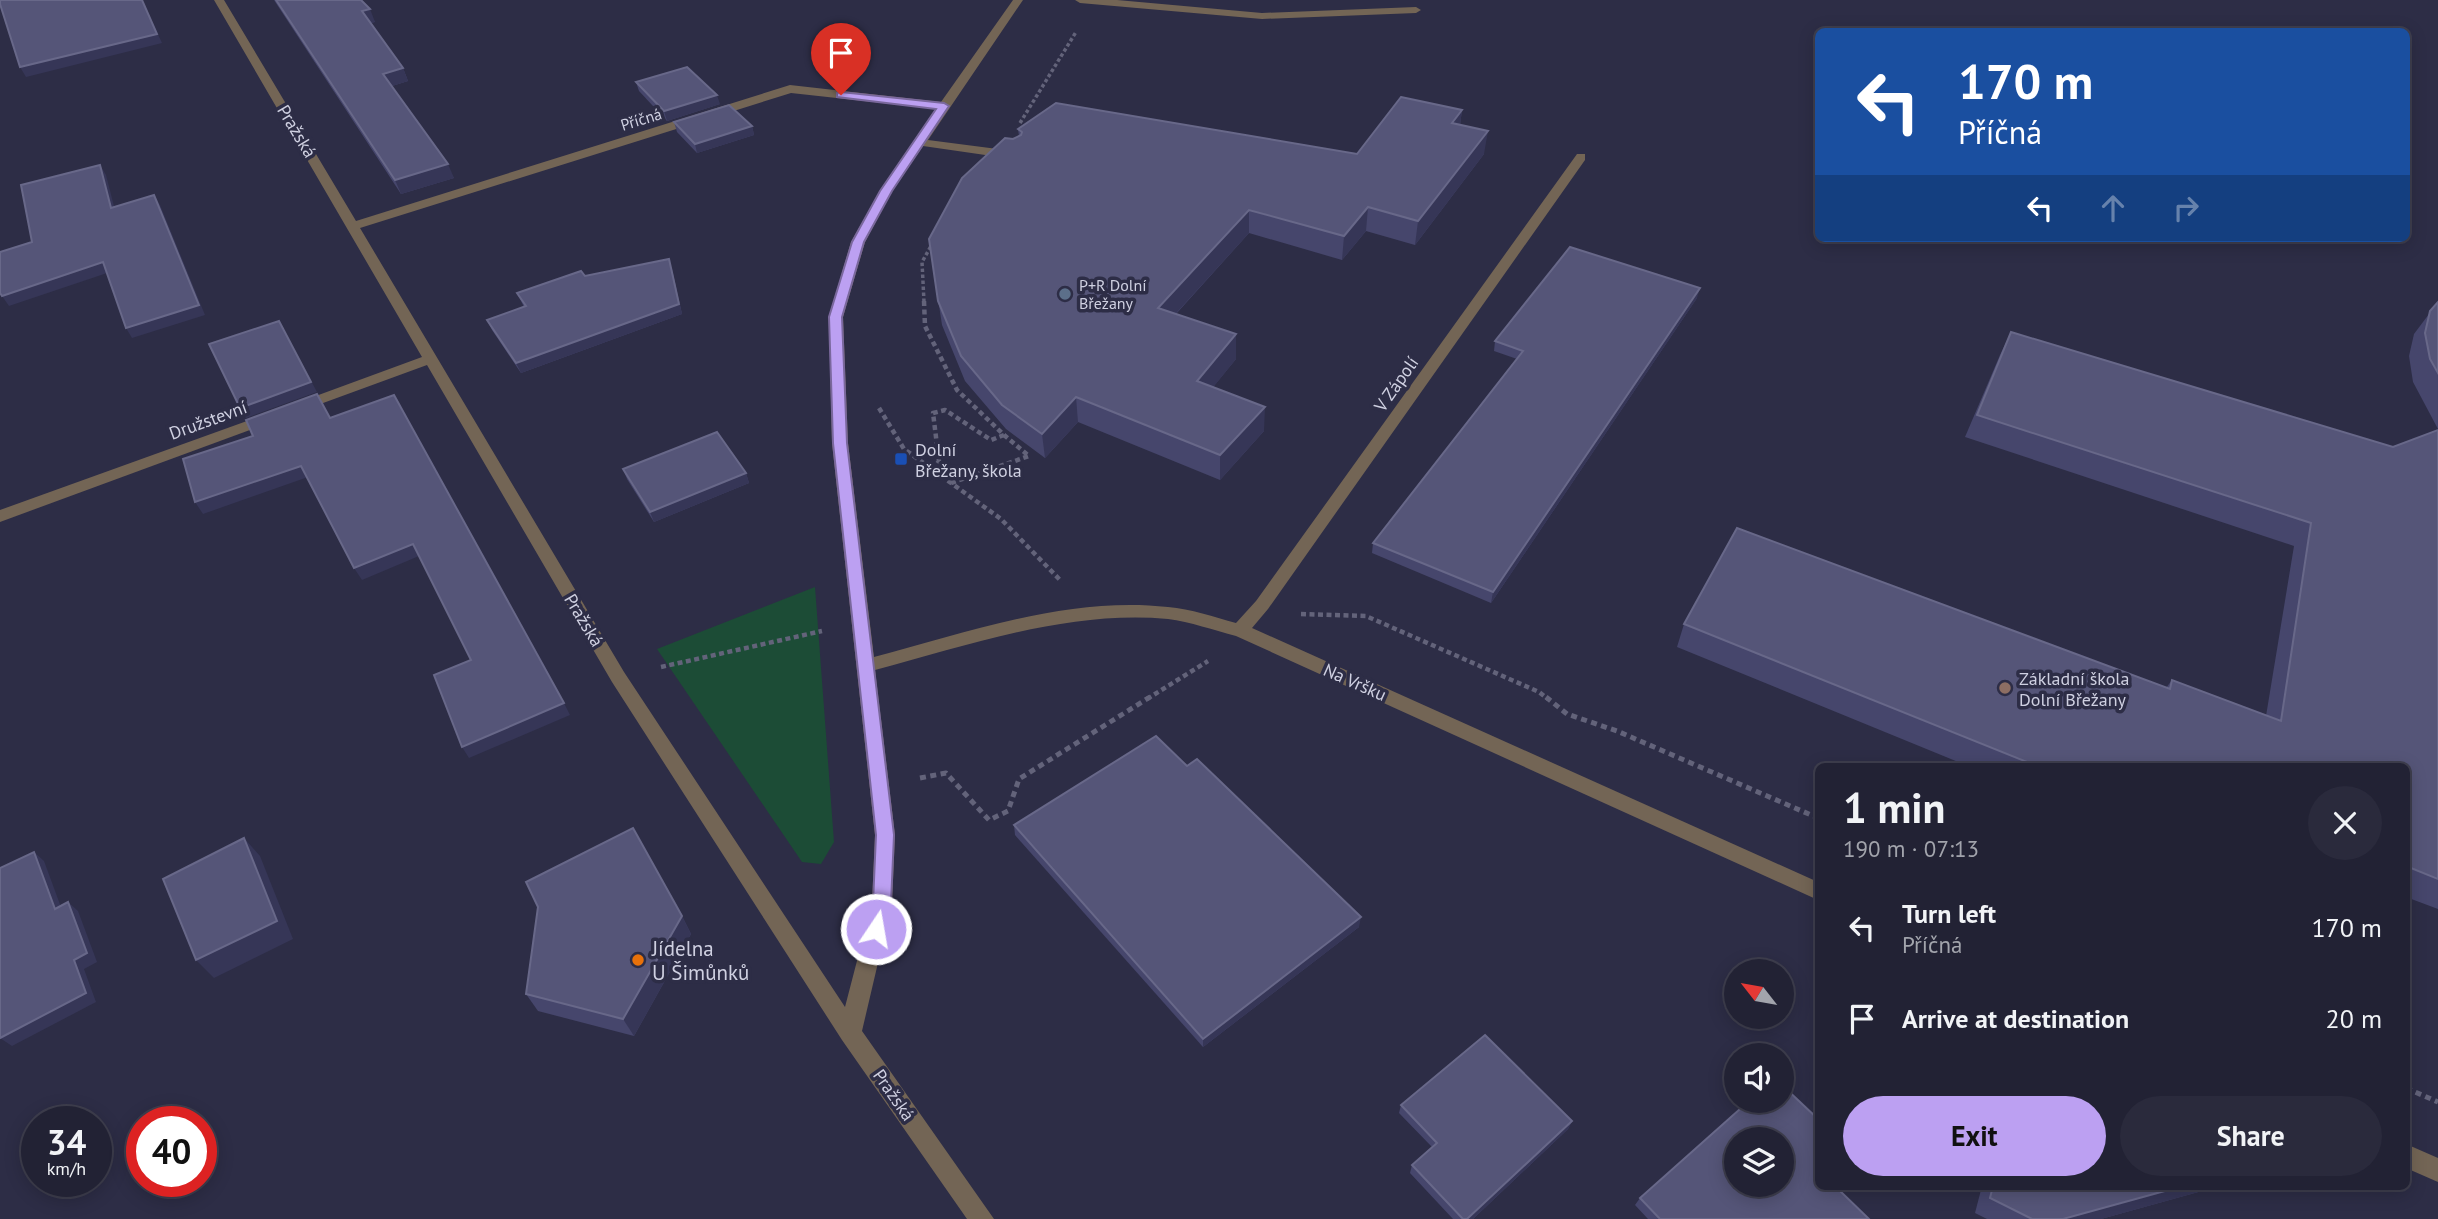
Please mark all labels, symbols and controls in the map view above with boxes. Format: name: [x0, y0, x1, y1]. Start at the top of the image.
pin: [811, 23, 871, 95]
icon: arrive: [822, 34, 860, 72]
text: 170 m: [1958, 49, 2093, 113]
icon: left: [1843, 56, 1934, 147]
street label: Pražská: [272, 100, 322, 162]
street label: Příčná: [618, 103, 664, 135]
text: Příčná: [1958, 111, 2042, 153]
icon: left: [2021, 189, 2059, 227]
icon: ahead: [2094, 189, 2132, 227]
icon: right: [2167, 189, 2205, 227]
place label: P+R Dolní Břežany: [1079, 275, 1147, 313]
marker: P+R Dolní Břežany: [1057, 286, 1073, 302]
street label: V Zápolí: [1368, 352, 1423, 417]
street label: Družstevní: [166, 395, 250, 445]
place label: Dolní Břežany, škola: [915, 438, 1022, 482]
marker: Dolní Břežany, škola: [893, 451, 909, 467]
street label: Pražská: [559, 589, 609, 651]
street label: Na Vršku: [1320, 658, 1390, 706]
place label: Základní škola Dolní Břežany: [2019, 667, 2130, 711]
marker: Základní škola Dolní Břežany: [1997, 680, 2013, 696]
text: 1 min: [1843, 780, 1945, 835]
button: close: [2308, 786, 2382, 860]
text: 190 m · 07:13: [1843, 834, 1979, 863]
position arrow: [839, 892, 913, 966]
text: Turn left: [1902, 897, 1996, 930]
icon: left: [1843, 909, 1881, 947]
text: 170 m: [2311, 911, 2382, 944]
text: Příčná: [1902, 930, 1962, 959]
place label: Jídelna U Šimůnků: [651, 935, 749, 986]
marker: Jídelna U Šimůnků: [630, 952, 646, 968]
north arrow: [1724, 959, 1794, 1029]
map controls: [1724, 959, 1794, 1197]
icon: arrive: [1843, 1000, 1881, 1038]
text: Arrive at destination: [1902, 1002, 2129, 1035]
text: 20 m: [2326, 1002, 2382, 1035]
button: sound: [1724, 1043, 1794, 1113]
street label: Pražská: [868, 1065, 920, 1125]
button: Exit: [1843, 1096, 2106, 1176]
button: Share: [2120, 1096, 2382, 1176]
speed limit sign: 40: [126, 1106, 217, 1197]
text: 34: [47, 1119, 86, 1165]
button: layers: [1724, 1127, 1794, 1197]
text: km/h: [47, 1157, 86, 1180]

